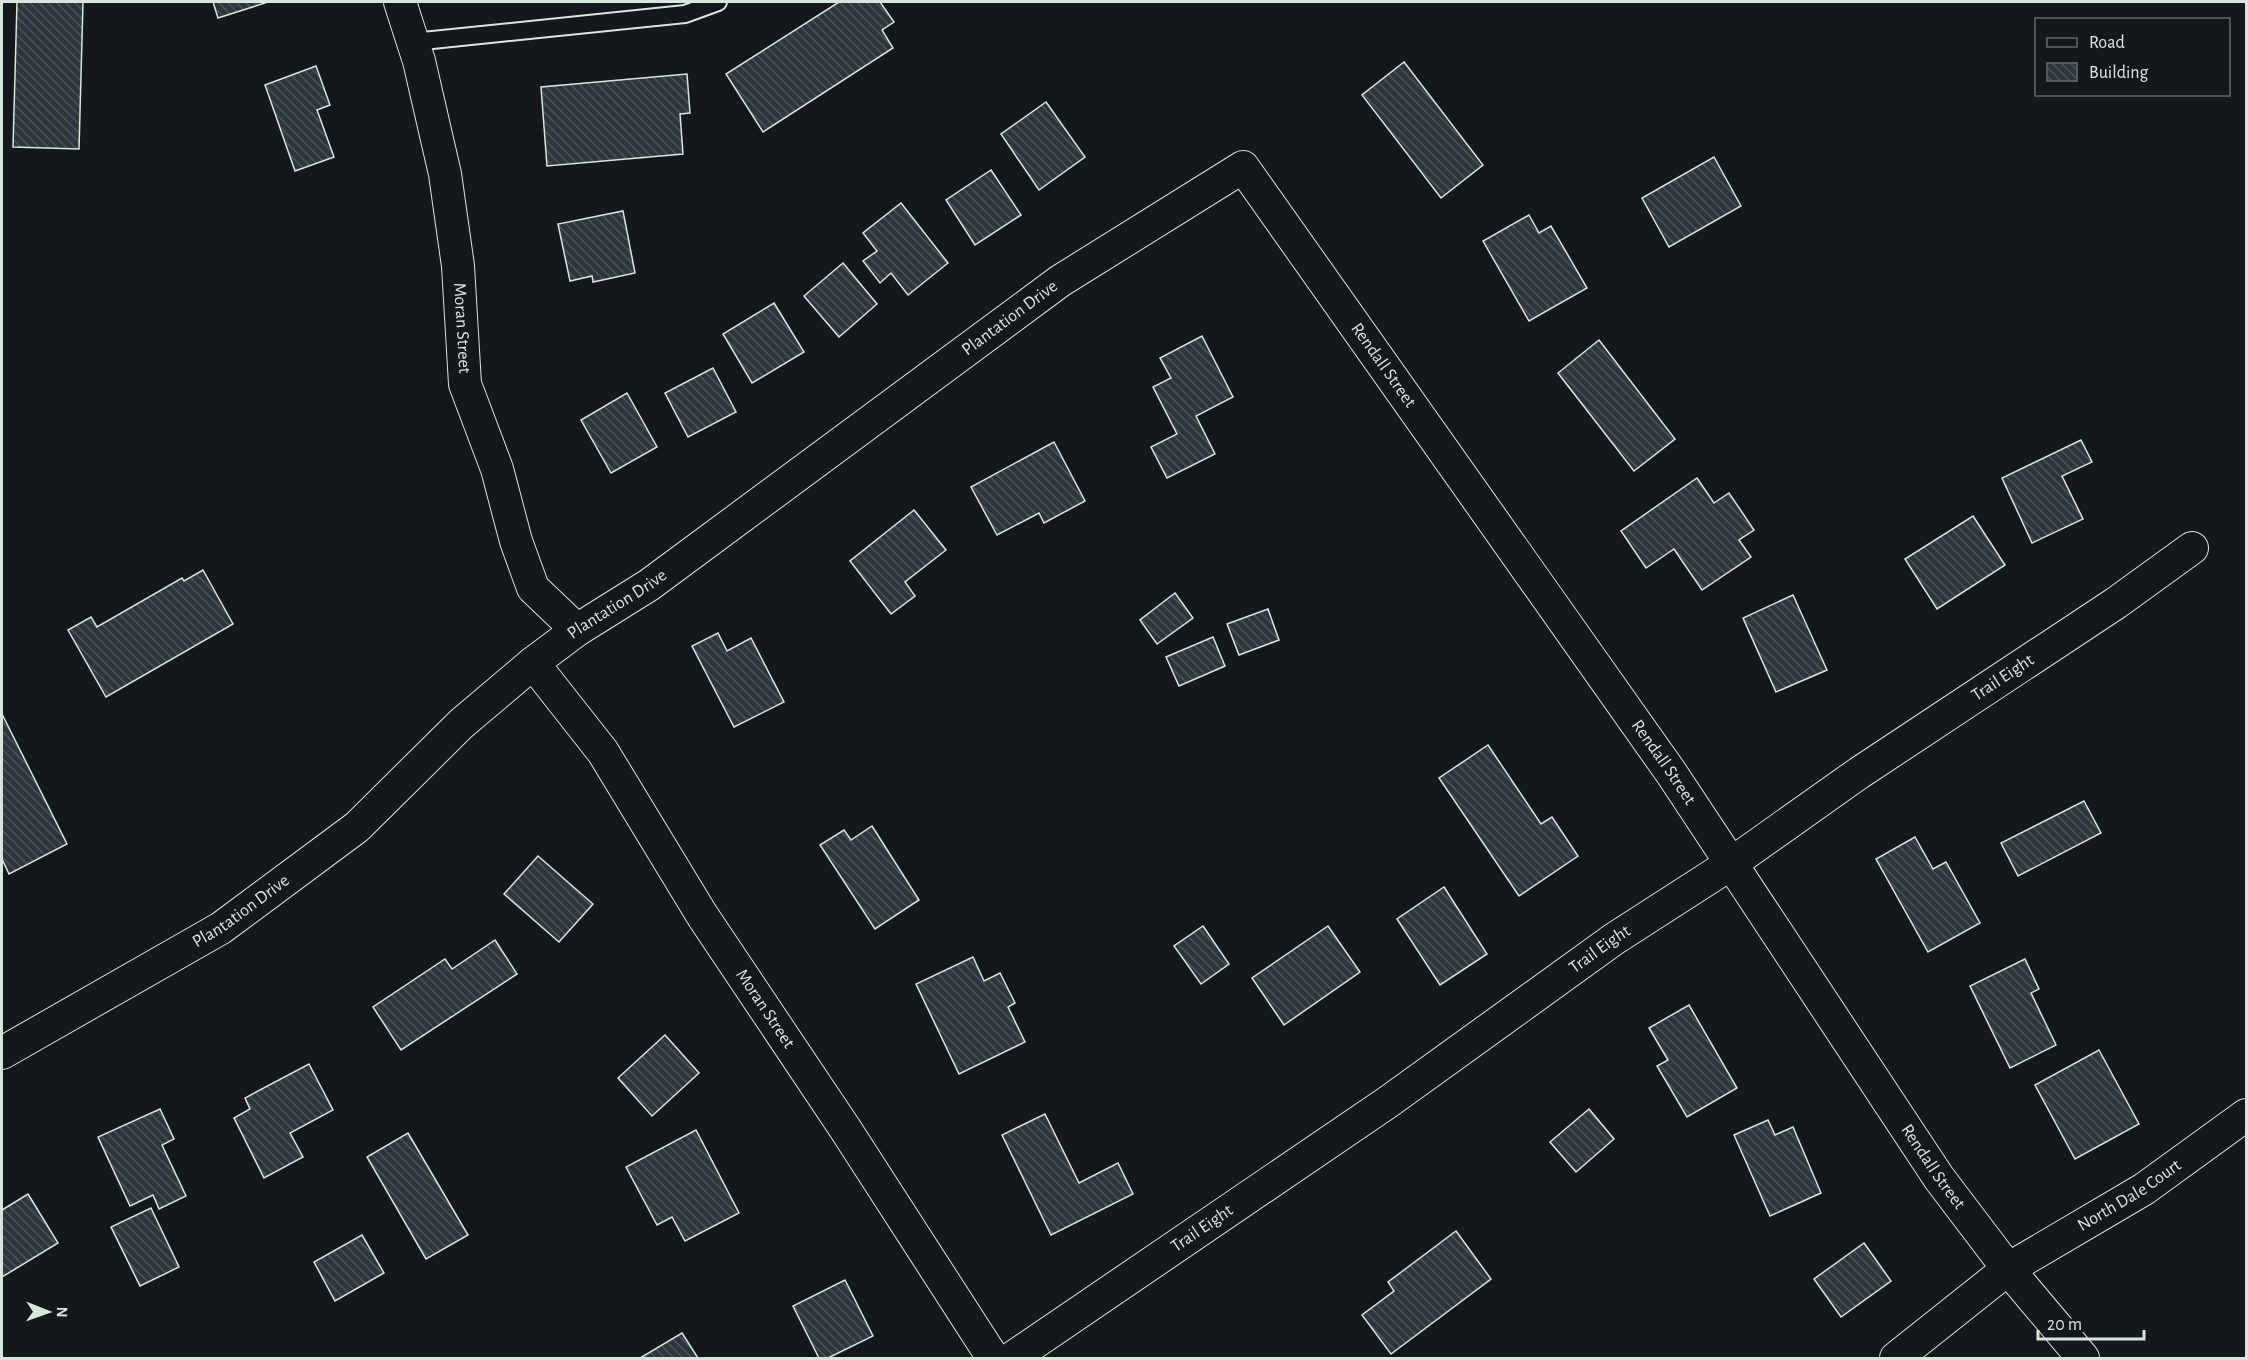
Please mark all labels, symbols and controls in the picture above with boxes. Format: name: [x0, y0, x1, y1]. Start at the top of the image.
legend: [2035, 18, 2230, 96]
text: Road: [2089, 34, 2125, 52]
text: Building: [2089, 64, 2149, 82]
street label: Plantation Drive: [959, 277, 1061, 359]
street label: Moran Street: [450, 282, 473, 374]
street label: Rendall Street: [1347, 320, 1419, 411]
street label: Plantation Drive: [564, 566, 670, 643]
street label: Trail Eight: [1969, 651, 2037, 705]
street label: Rendall Street: [1628, 717, 1699, 808]
street label: Plantation Drive: [190, 871, 293, 951]
street label: Trail Eight: [1566, 922, 1634, 977]
street label: Moran Street: [732, 966, 798, 1052]
street label: Rendall Street: [1897, 1121, 1969, 1213]
street label: North Dale Court: [2075, 1156, 2185, 1235]
street label: Trail Eight: [1168, 1201, 1236, 1256]
north arrow: [18, 1282, 78, 1342]
scale bar: [2038, 1303, 2144, 1341]
text: N: [54, 1307, 70, 1318]
text: 20 m: [2047, 1316, 2082, 1334]

